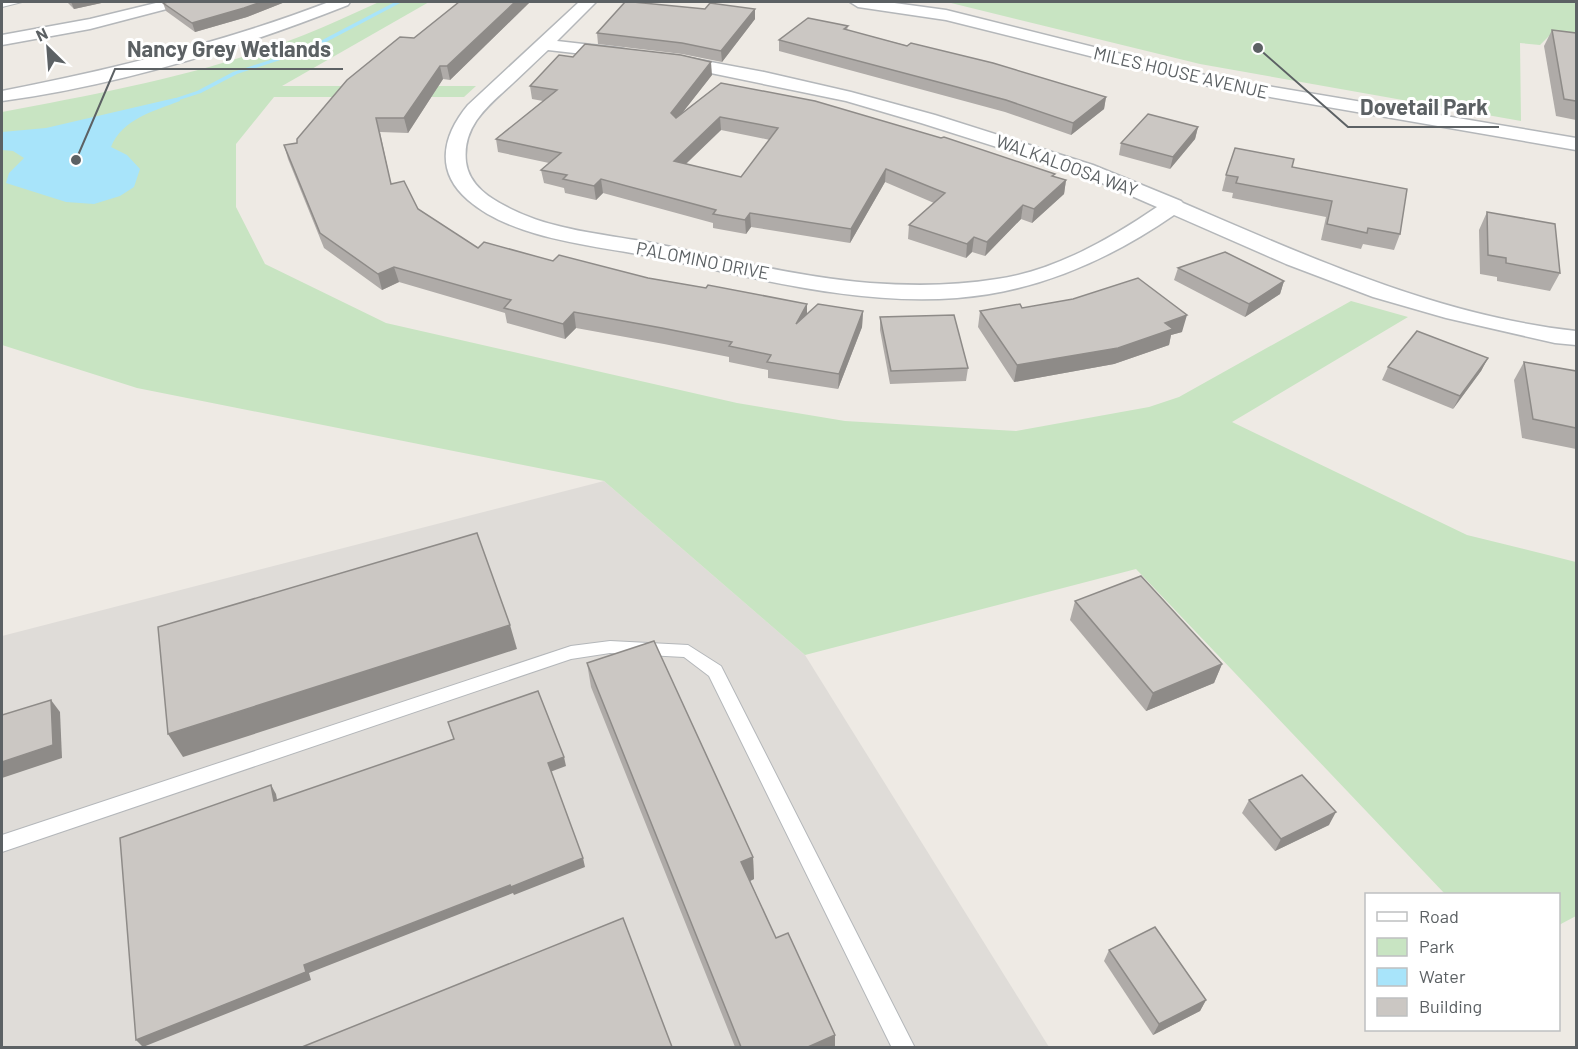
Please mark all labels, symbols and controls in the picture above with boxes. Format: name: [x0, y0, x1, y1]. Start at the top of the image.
north arrow: [18, 18, 78, 78]
text: N: [33, 23, 50, 45]
callout: Nancy Grey Wetlands: [115, 29, 343, 69]
text: Nancy Grey Wetlands: [127, 35, 331, 61]
street label: MILES HOUSE AVENUE: [1092, 41, 1270, 103]
callout: Dovetail Park: [1348, 87, 1499, 127]
text: Dovetail Park: [1360, 93, 1488, 119]
street label: WALKALOOSA WAY: [993, 129, 1141, 201]
street label: PALOMINO DRIVE: [635, 236, 771, 284]
legend: [1365, 893, 1560, 1031]
text: Road: [1419, 905, 1459, 927]
text: Park: [1419, 935, 1454, 957]
text: Water: [1419, 965, 1466, 987]
text: Building: [1419, 995, 1482, 1017]

